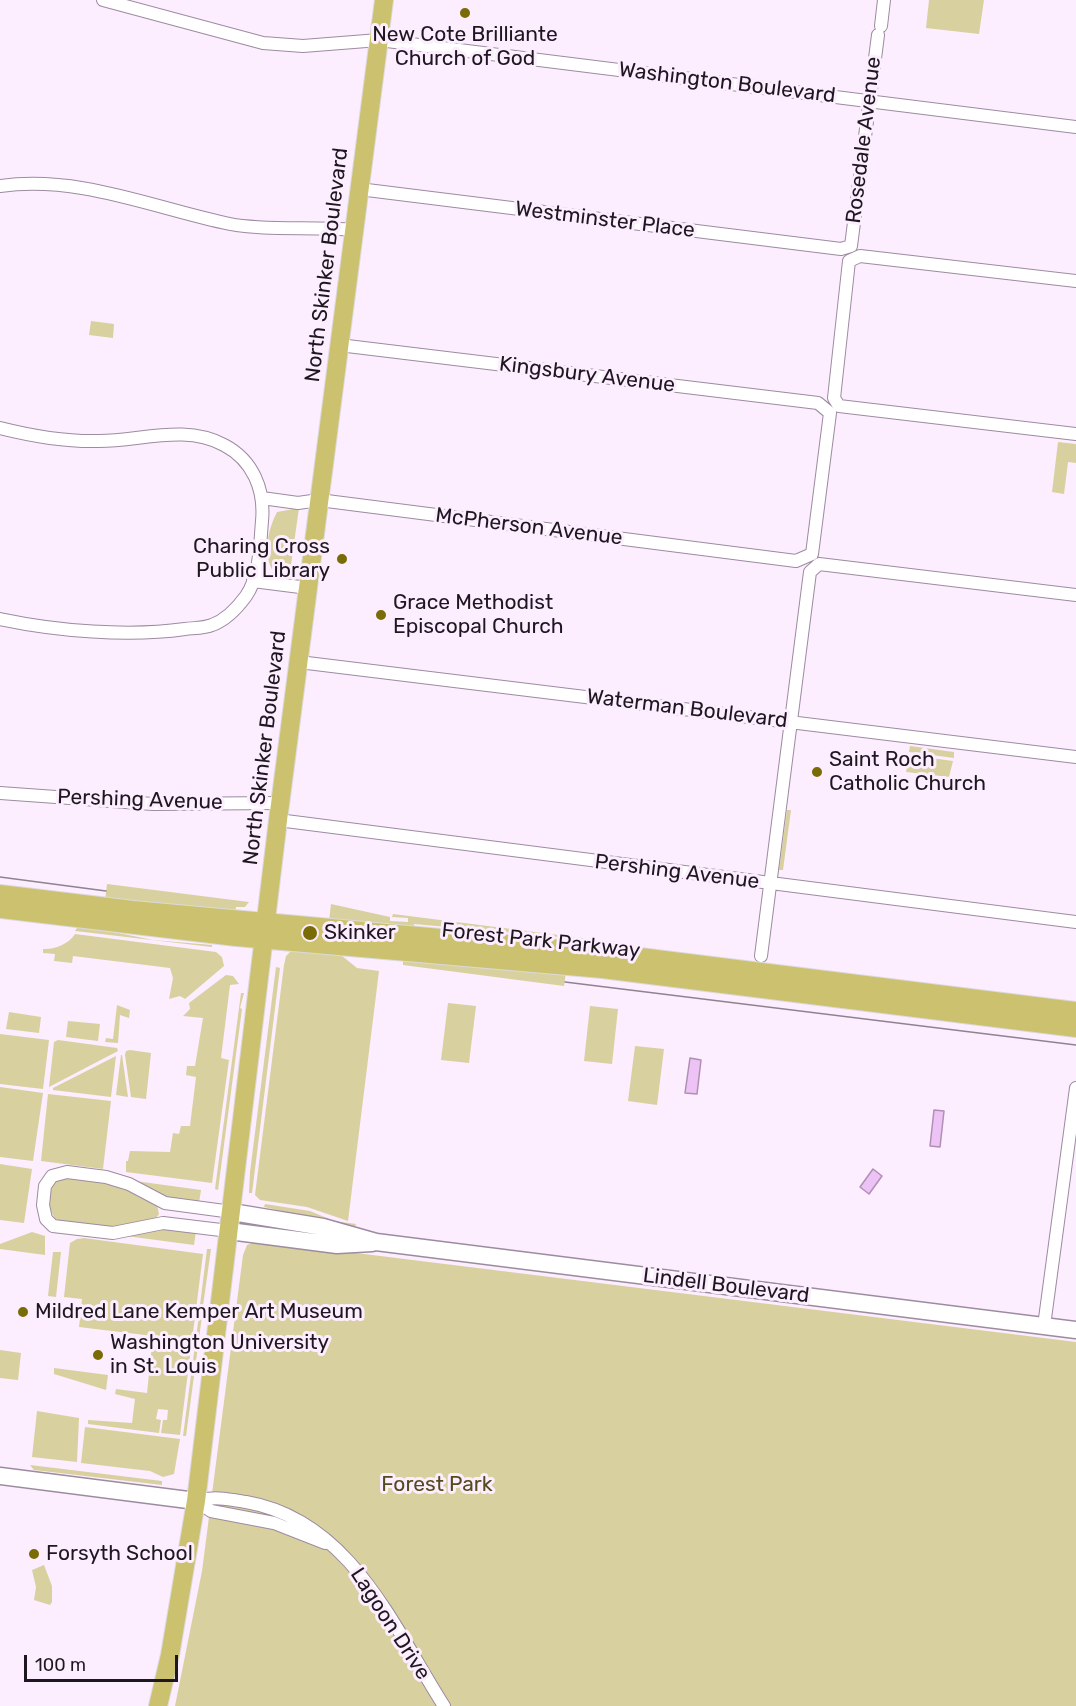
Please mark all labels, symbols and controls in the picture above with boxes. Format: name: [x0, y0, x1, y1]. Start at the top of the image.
marker: New Cote Brilliante Church of God: [458, 6, 472, 20]
place label: New Cote Brilliante Church of God: [372, 22, 558, 72]
street label: Rosedale Avenue: [841, 55, 887, 225]
street label: Washington Boulevard: [617, 57, 837, 109]
street label: North Skinker Boulevard: [300, 146, 354, 384]
street label: Westminster Place: [514, 196, 696, 244]
street label: Kingsbury Avenue: [498, 352, 676, 398]
street label: McPherson Avenue: [434, 503, 624, 551]
place label: Charing Cross Public Library: [193, 534, 330, 584]
marker: Charing Cross Public Library: [335, 552, 349, 566]
place label: Grace Methodist Episcopal Church: [393, 590, 564, 640]
marker: Grace Methodist Episcopal Church: [374, 608, 388, 622]
street label: North Skinker Boulevard: [238, 629, 292, 867]
street label: Waterman Boulevard: [585, 684, 789, 734]
place label: Saint Roch Catholic Church: [829, 747, 986, 797]
marker: Saint Roch Catholic Church: [810, 765, 824, 779]
street label: Pershing Avenue: [57, 785, 223, 815]
street label: Pershing Avenue: [593, 849, 761, 895]
street label: Forest Park Parkway: [440, 918, 642, 964]
place label: Skinker: [324, 920, 396, 946]
marker: Skinker: [301, 924, 319, 942]
street label: Lindell Boulevard: [641, 1263, 811, 1309]
place label: Mildred Lane Kemper Art Museum: [35, 1299, 363, 1325]
marker: Mildred Lane Kemper Art Museum: [16, 1305, 30, 1319]
place label: Washington University in St. Louis: [110, 1330, 329, 1380]
marker: Washington University in St. Louis: [91, 1348, 105, 1362]
park label: Forest Park: [381, 1472, 493, 1498]
place label: Forsyth School: [46, 1541, 193, 1567]
marker: Forsyth School: [27, 1547, 41, 1561]
street label: Lagoon Drive: [344, 1563, 436, 1685]
scale bar: [27, 1643, 182, 1681]
text: 100 m: [35, 1654, 86, 1676]

